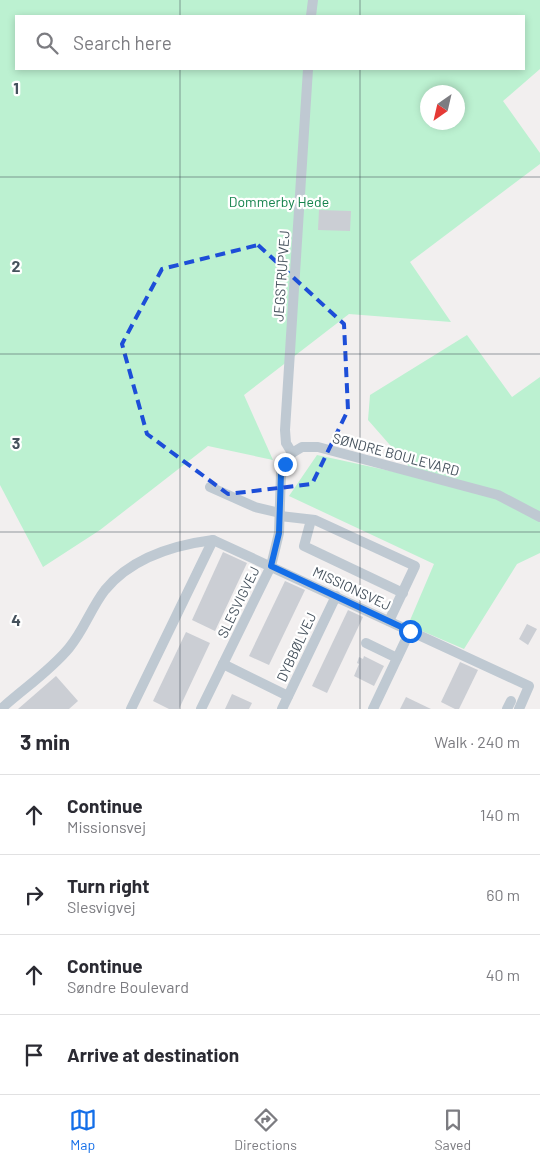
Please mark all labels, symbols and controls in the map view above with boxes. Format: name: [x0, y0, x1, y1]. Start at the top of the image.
search box: [15, 15, 525, 70]
icon: search: [33, 29, 61, 57]
text: Search here: [73, 31, 172, 54]
text: 1: [13, 78, 19, 97]
north arrow: [420, 85, 465, 130]
park label: Dommerby Hede: [229, 193, 329, 210]
street label: JEGSTRUPVEJ: [269, 230, 293, 322]
text: 2: [12, 256, 21, 275]
street label: SØNDRE BOULEVARD: [331, 429, 461, 479]
text: 3: [12, 433, 20, 452]
route end: [274, 453, 297, 476]
street label: MISSIONSVEJ: [310, 562, 394, 614]
street label: SLESVIGVEJ: [213, 563, 263, 641]
text: 4: [11, 610, 21, 629]
street label: DYBBØLVEJ: [273, 610, 319, 684]
route start: [399, 620, 422, 643]
text: 3 min: [20, 729, 70, 754]
text: Walk · 240 m: [434, 732, 520, 751]
text: Continue: [67, 794, 143, 817]
icon: ahead: [20, 801, 48, 829]
text: 140 m: [480, 805, 520, 824]
text: Missionsvej: [67, 817, 146, 836]
text: Turn right: [67, 874, 149, 897]
icon: right: [20, 881, 48, 909]
text: 60 m: [486, 885, 520, 904]
text: Slesvigvej: [67, 897, 136, 916]
text: Continue: [67, 954, 143, 977]
icon: ahead: [20, 961, 48, 989]
text: 40 m: [486, 965, 520, 984]
text: Søndre Boulevard: [67, 977, 189, 996]
icon: arrive: [20, 1041, 48, 1069]
text: Arrive at destination: [67, 1043, 239, 1066]
tab: Map: [69, 1106, 97, 1153]
tab: Directions: [234, 1106, 297, 1153]
tab: Saved: [434, 1106, 471, 1153]

